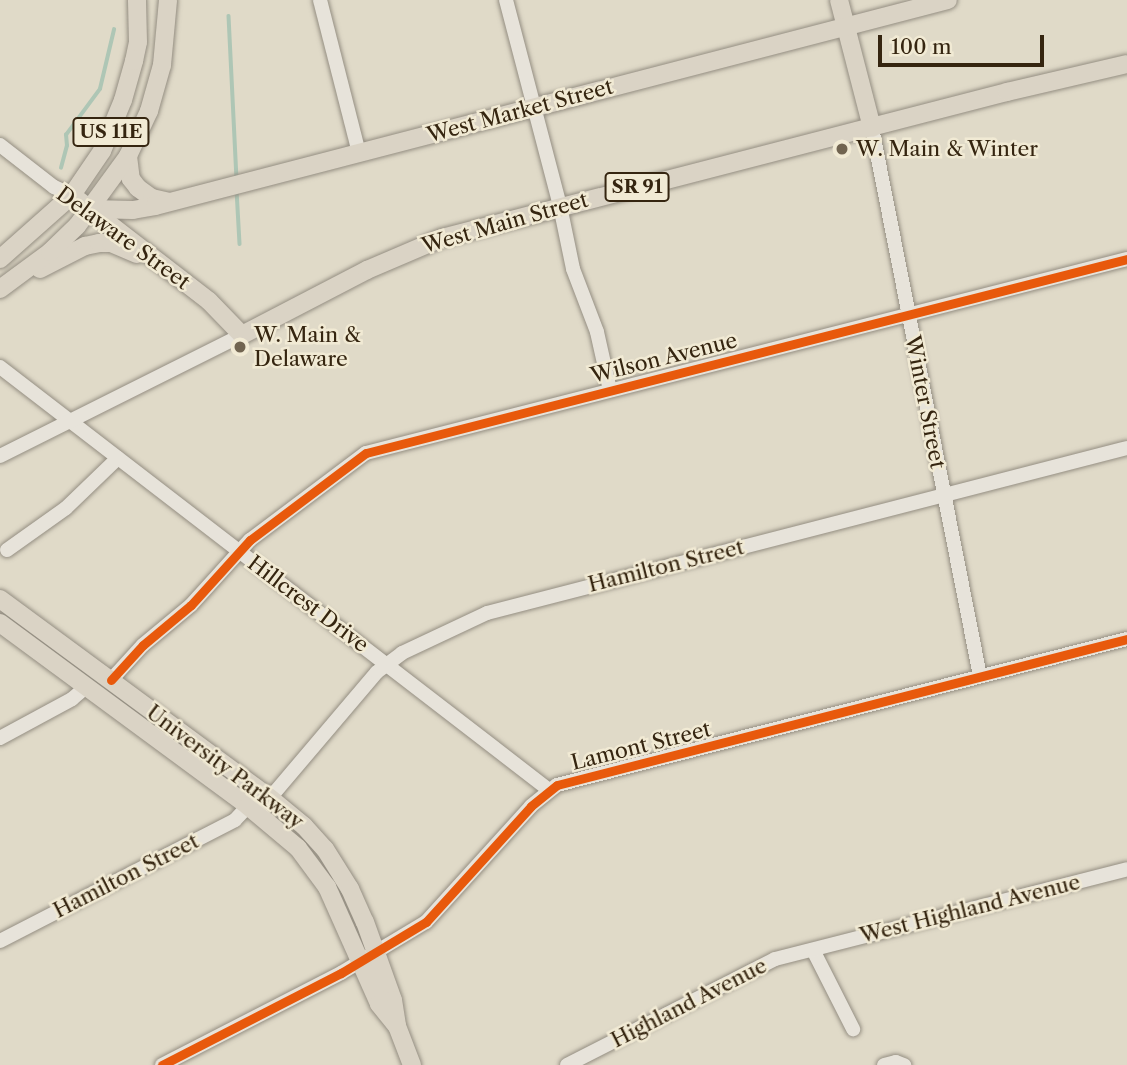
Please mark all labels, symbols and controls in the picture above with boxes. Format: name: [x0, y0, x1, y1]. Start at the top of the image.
scale bar: [882, 21, 1048, 65]
text: 100 m: [891, 34, 952, 59]
street label: West Market Street: [424, 74, 616, 148]
road number: US 11E: [71, 116, 151, 148]
place label: W. Main & Winter: [856, 136, 1039, 162]
marker: W. Main & Winter: [834, 141, 850, 157]
road number: SR 91: [604, 172, 670, 202]
street label: Delaware Street: [51, 181, 195, 295]
street label: West Main Street: [419, 187, 591, 259]
place label: W. Main & Delaware: [254, 322, 361, 372]
street label: Wilson Avenue: [588, 328, 740, 388]
street label: Winter Street: [900, 333, 950, 471]
marker: W. Main & Delaware: [232, 339, 248, 355]
street label: Hamilton Street: [586, 534, 746, 598]
street label: Hillcrest Drive: [243, 550, 373, 658]
street label: University Parkway: [141, 700, 309, 834]
street label: Lamont Street: [569, 716, 713, 776]
street label: Hamilton Street: [49, 829, 203, 923]
street label: West Highland Avenue: [857, 869, 1083, 949]
street label: Highland Avenue: [607, 953, 771, 1053]

